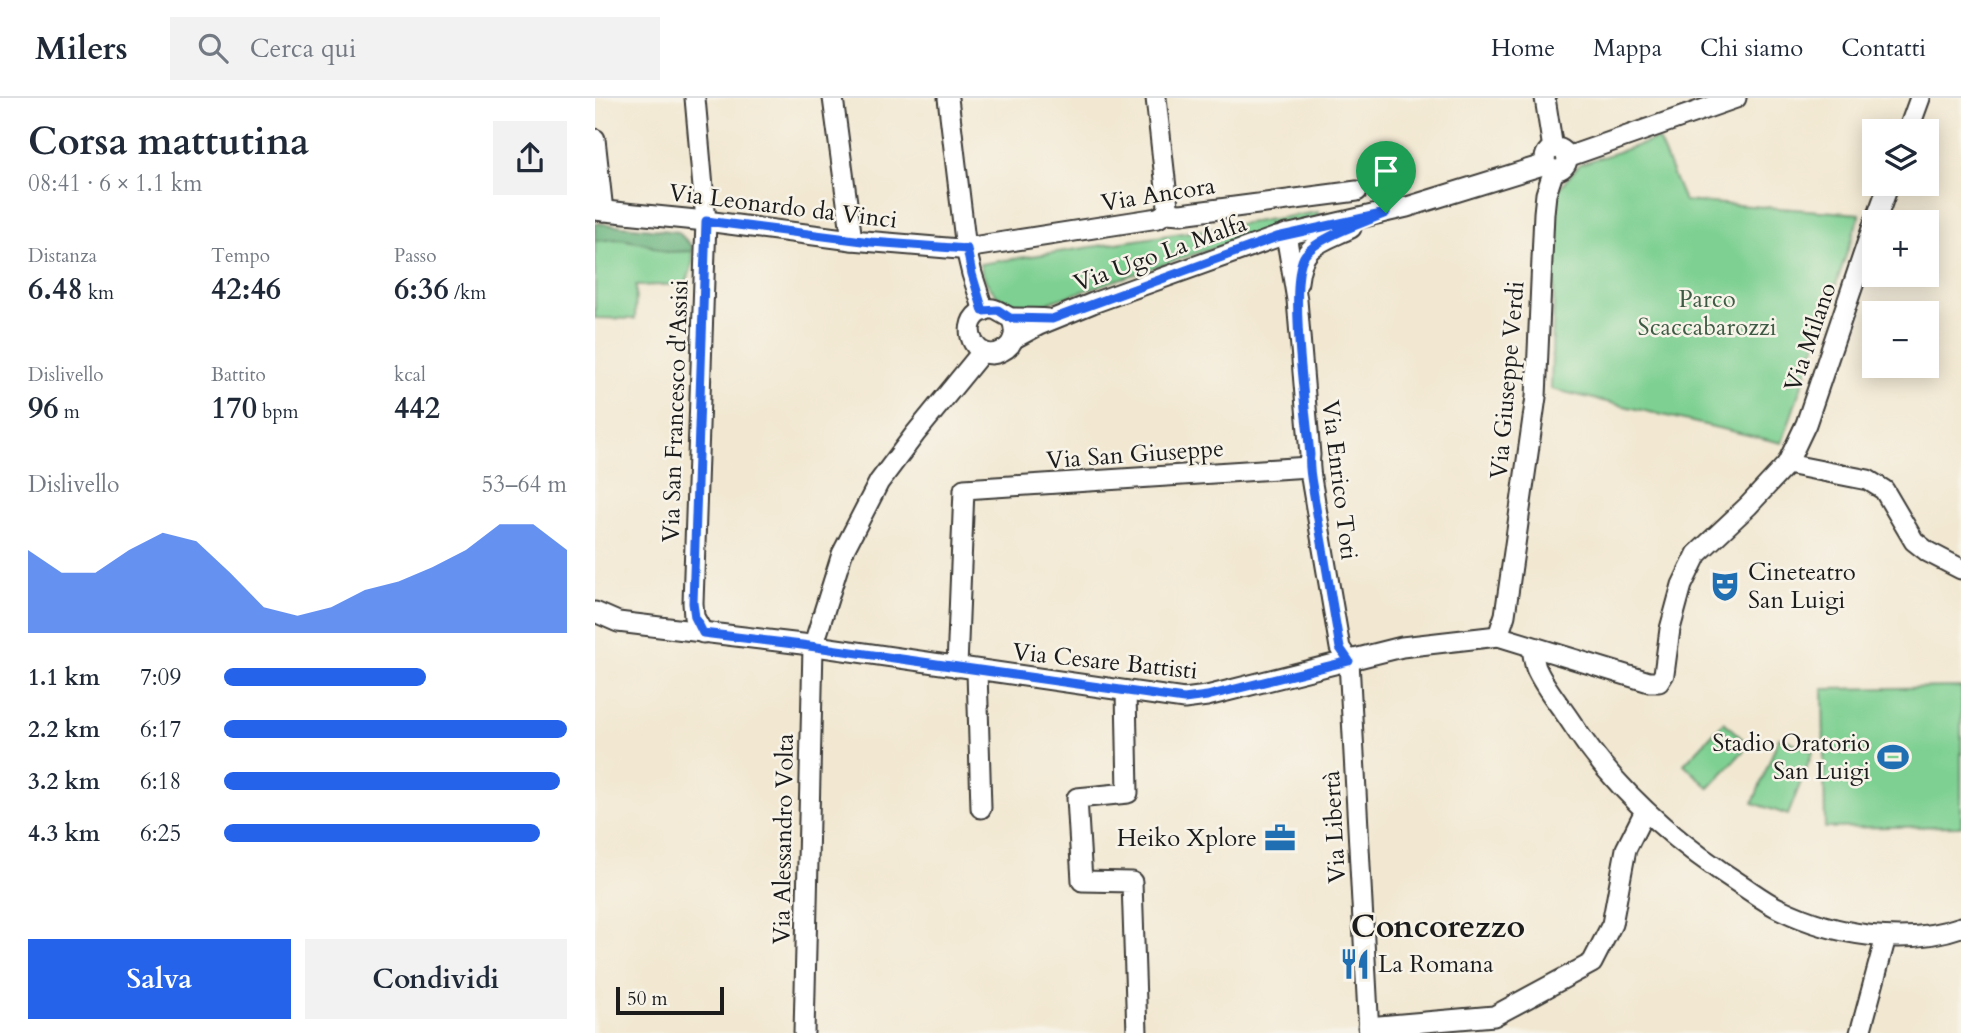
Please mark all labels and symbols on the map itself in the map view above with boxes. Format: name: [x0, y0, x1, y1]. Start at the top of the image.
pin: [1356, 141, 1416, 213]
street label: Via Ancora: [1099, 169, 1218, 220]
street label: Via Leonardo da Vinci: [667, 176, 899, 237]
street label: Via Ugo La Malfa: [1069, 207, 1252, 300]
street label: Via Milano: [1776, 278, 1845, 396]
street label: Via San Francesco d'Assisi: [654, 279, 697, 543]
street label: Via Giuseppe Verdi: [1482, 279, 1533, 480]
park label: Parco Scaccabarozzi: [1638, 283, 1777, 344]
street label: Via Enrico Toti: [1313, 398, 1366, 562]
street label: Via San Giuseppe: [1045, 432, 1225, 477]
place label: Cineteatro San Luigi: [1748, 556, 1856, 617]
theatre icon: Cineteatro San Luigi: [1708, 569, 1742, 603]
street label: Via Cesare Battisti: [1011, 635, 1199, 688]
place label: Stadio Oratorio San Luigi: [1712, 727, 1870, 788]
street label: Via Alessandro Volta: [765, 733, 802, 945]
sports icon: Stadio Oratorio San Luigi: [1876, 740, 1910, 774]
street label: Via Libertà: [1315, 769, 1354, 884]
office icon: Heiko Xplore: [1263, 821, 1297, 855]
place label: Heiko Xplore: [1117, 822, 1257, 855]
district label: Concorezzo: [1351, 905, 1525, 949]
restaurant icon: La Romana: [1338, 947, 1372, 981]
place label: La Romana: [1378, 948, 1494, 981]
scale bar: [616, 984, 725, 1016]

